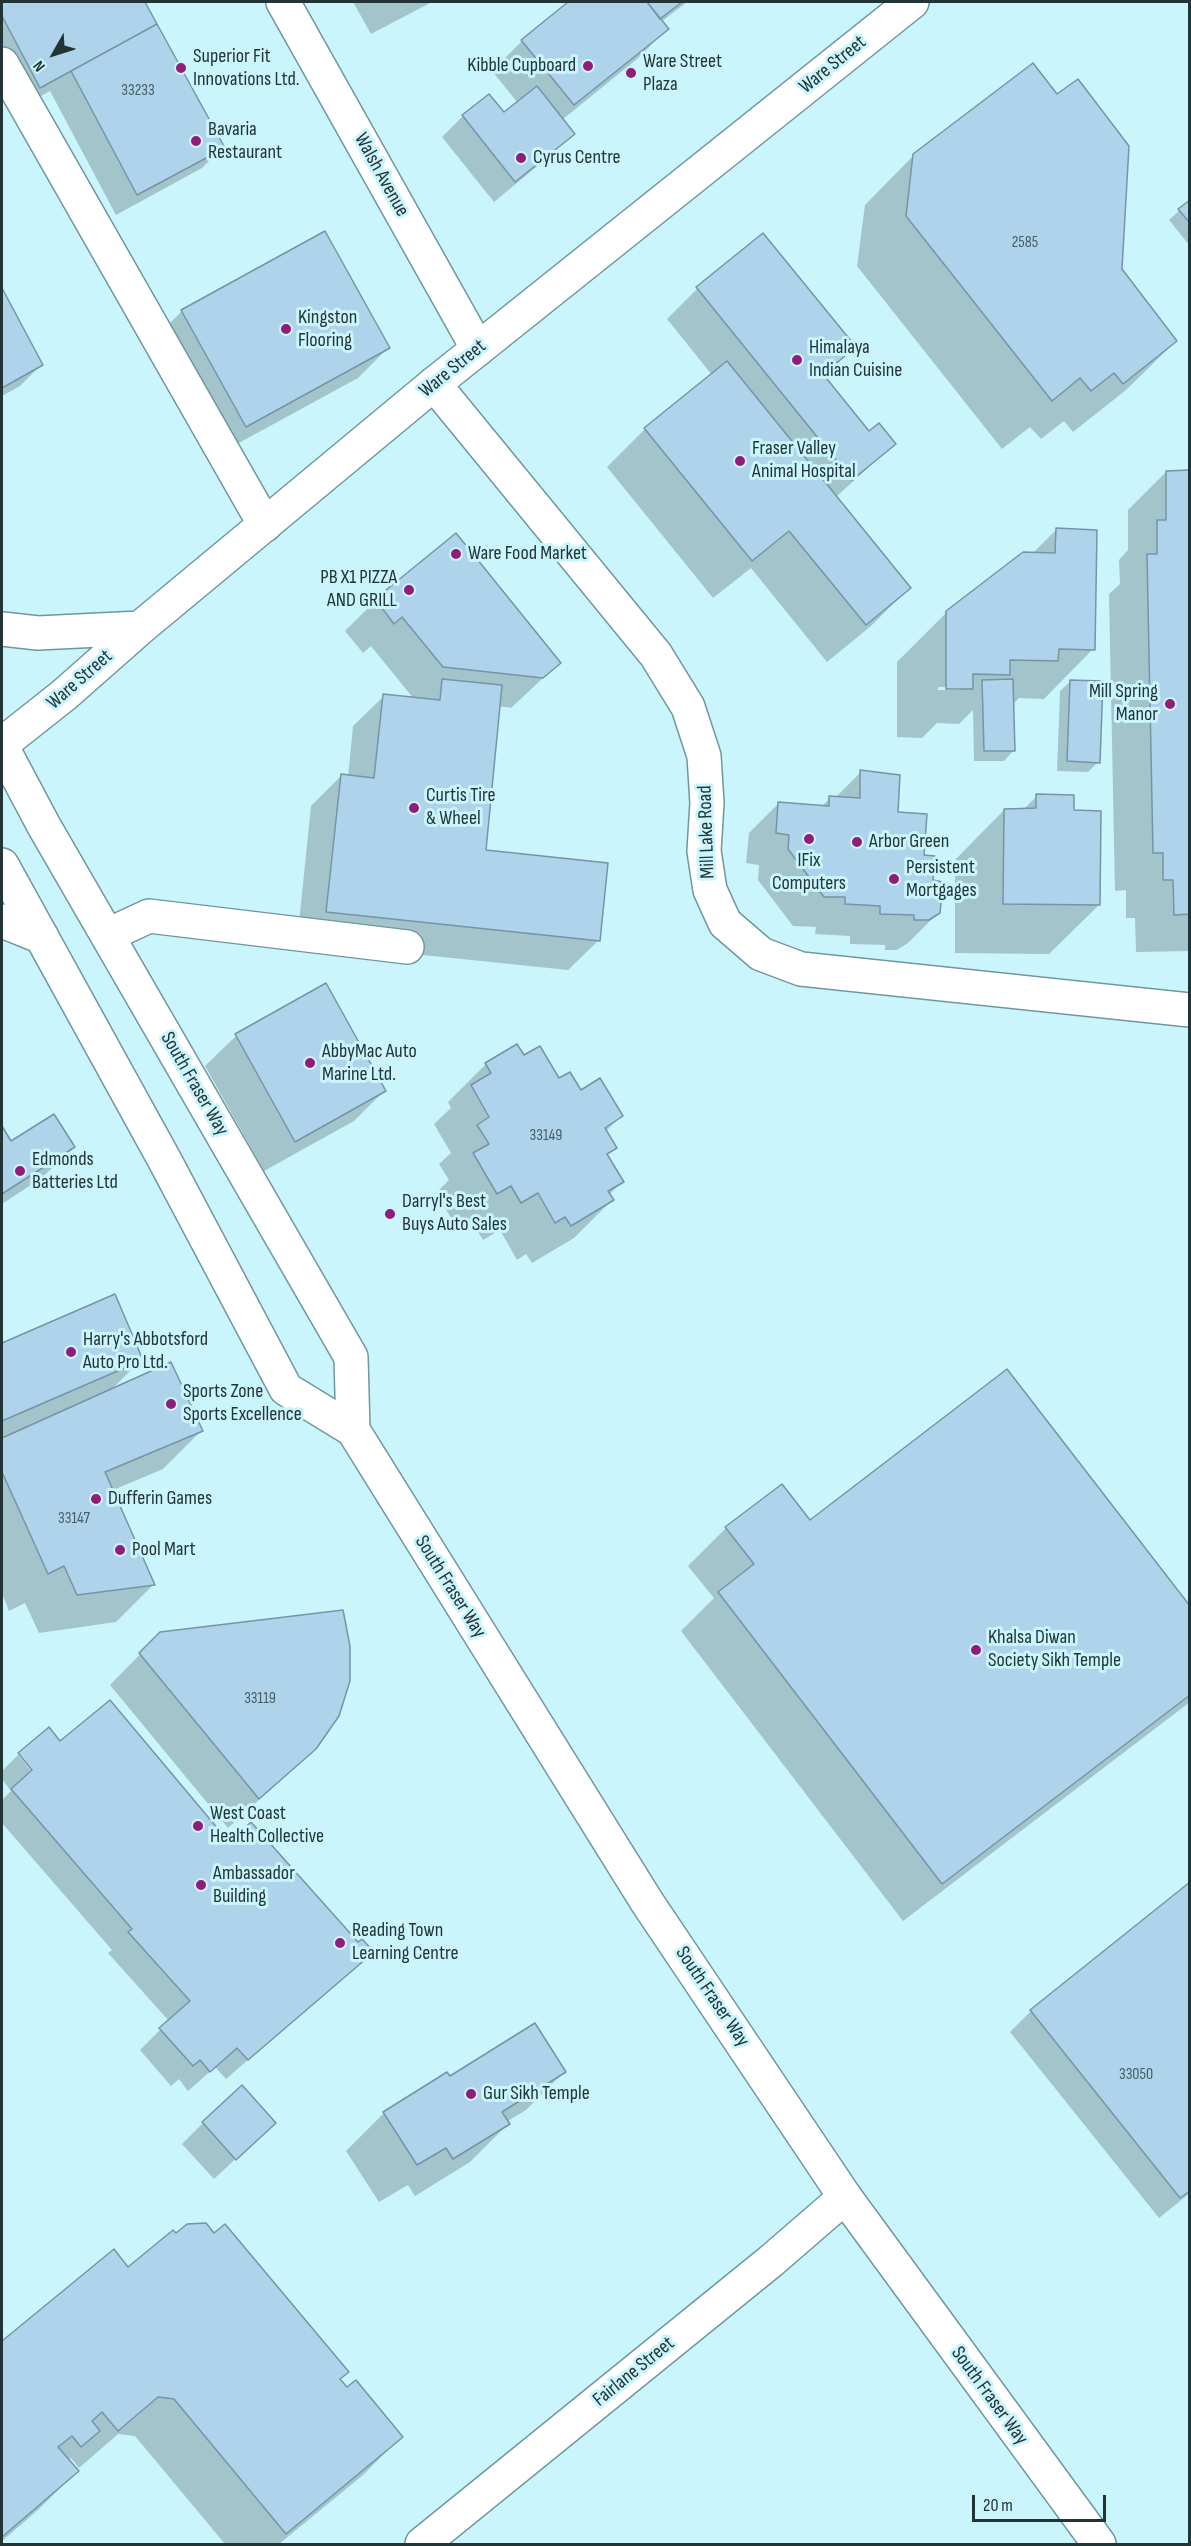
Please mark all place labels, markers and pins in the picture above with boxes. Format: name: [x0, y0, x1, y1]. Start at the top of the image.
place label: Superior Fit Innovations Ltd.: [193, 45, 300, 92]
place label: Ware Street Plaza: [643, 50, 722, 97]
place label: Kibble Cupboard: [467, 54, 576, 78]
marker: Kibble Cupboard: [581, 59, 595, 73]
marker: Superior Fit Innovations Ltd.: [174, 61, 188, 75]
marker: Ware Street Plaza: [624, 66, 638, 80]
place label: Bavaria Restaurant: [208, 118, 282, 165]
marker: Bavaria Restaurant: [189, 134, 203, 148]
place label: Cyrus Centre: [533, 146, 621, 170]
marker: Cyrus Centre: [514, 151, 528, 165]
place label: Kingston Flooring: [298, 306, 357, 353]
marker: Kingston Flooring: [279, 322, 293, 336]
place label: Himalaya Indian Cuisine: [809, 336, 902, 383]
marker: Himalaya Indian Cuisine: [790, 353, 804, 367]
place label: Fraser Valley Animal Hospital: [752, 437, 856, 484]
marker: Fraser Valley Animal Hospital: [733, 454, 747, 468]
place label: Ware Food Market: [468, 542, 587, 566]
marker: Ware Food Market: [449, 547, 463, 561]
place label: PB X1 PIZZA AND GRILL: [320, 566, 397, 613]
marker: PB X1 PIZZA AND GRILL: [402, 583, 416, 597]
place label: Mill Spring Manor: [1089, 680, 1158, 727]
marker: Mill Spring Manor: [1163, 697, 1177, 711]
place label: Curtis Tire & Wheel: [426, 784, 495, 831]
marker: Curtis Tire & Wheel: [407, 801, 421, 815]
place label: Arbor Green: [869, 830, 949, 854]
marker: IFix Computers: [802, 832, 816, 846]
marker: Arbor Green: [850, 835, 864, 849]
place label: IFix Computers: [772, 849, 846, 896]
place label: Persistent Mortgages: [906, 856, 977, 903]
marker: Persistent Mortgages: [887, 872, 901, 886]
place label: AbbyMac Auto Marine Ltd.: [322, 1040, 417, 1087]
marker: AbbyMac Auto Marine Ltd.: [303, 1056, 317, 1070]
place label: Edmonds Batteries Ltd: [32, 1148, 118, 1195]
marker: Edmonds Batteries Ltd: [13, 1164, 27, 1178]
place label: Darryl's Best Buys Auto Sales: [402, 1190, 507, 1237]
marker: Darryl's Best Buys Auto Sales: [383, 1207, 397, 1221]
place label: Harry's Abbotsford Auto Pro Ltd.: [83, 1328, 208, 1375]
marker: Harry's Abbotsford Auto Pro Ltd.: [64, 1345, 78, 1359]
place label: Sports Zone Sports Excellence: [183, 1380, 302, 1427]
marker: Sports Zone Sports Excellence: [164, 1397, 178, 1411]
place label: Dufferin Games: [108, 1487, 212, 1511]
marker: Dufferin Games: [89, 1492, 103, 1506]
place label: Pool Mart: [132, 1538, 196, 1562]
marker: Pool Mart: [113, 1543, 127, 1557]
place label: Khalsa Diwan Society Sikh Temple: [988, 1626, 1121, 1673]
marker: Khalsa Diwan Society Sikh Temple: [969, 1643, 983, 1657]
place label: West Coast Health Collective: [210, 1802, 324, 1849]
marker: West Coast Health Collective: [191, 1819, 205, 1833]
place label: Ambassador Building: [213, 1862, 295, 1909]
marker: Ambassador Building: [194, 1878, 208, 1892]
place label: Reading Town Learning Centre: [352, 1919, 458, 1966]
marker: Reading Town Learning Centre: [333, 1936, 347, 1950]
place label: Gur Sikh Temple: [483, 2082, 590, 2106]
marker: Gur Sikh Temple: [464, 2087, 478, 2101]

